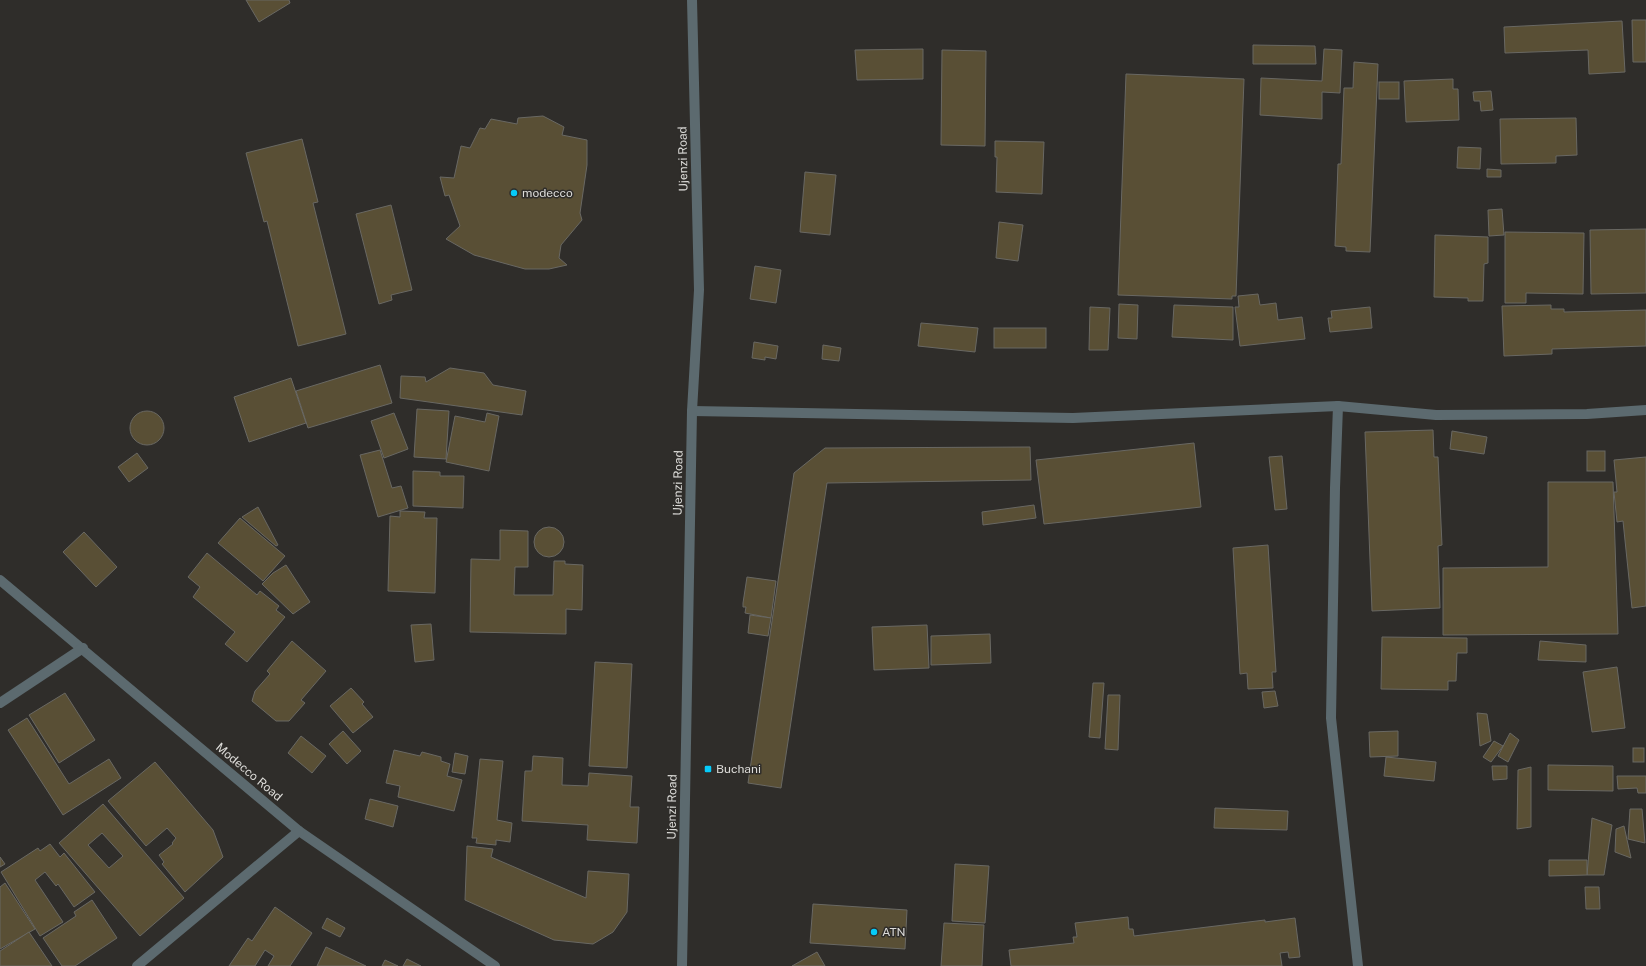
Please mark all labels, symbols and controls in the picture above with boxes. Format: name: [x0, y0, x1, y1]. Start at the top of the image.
street label: Ujenzi Road: [675, 126, 691, 192]
place label: modecco: [522, 186, 573, 200]
marker: modecco: [509, 188, 519, 198]
street label: Ujenzi Road: [670, 450, 686, 516]
street label: Modecco Road: [213, 740, 285, 804]
place label: Buchani: [716, 762, 761, 776]
marker: Buchani: [703, 764, 713, 774]
street label: Ujenzi Road: [664, 774, 680, 840]
place label: ATN: [882, 925, 906, 939]
marker: ATN: [869, 927, 879, 937]

